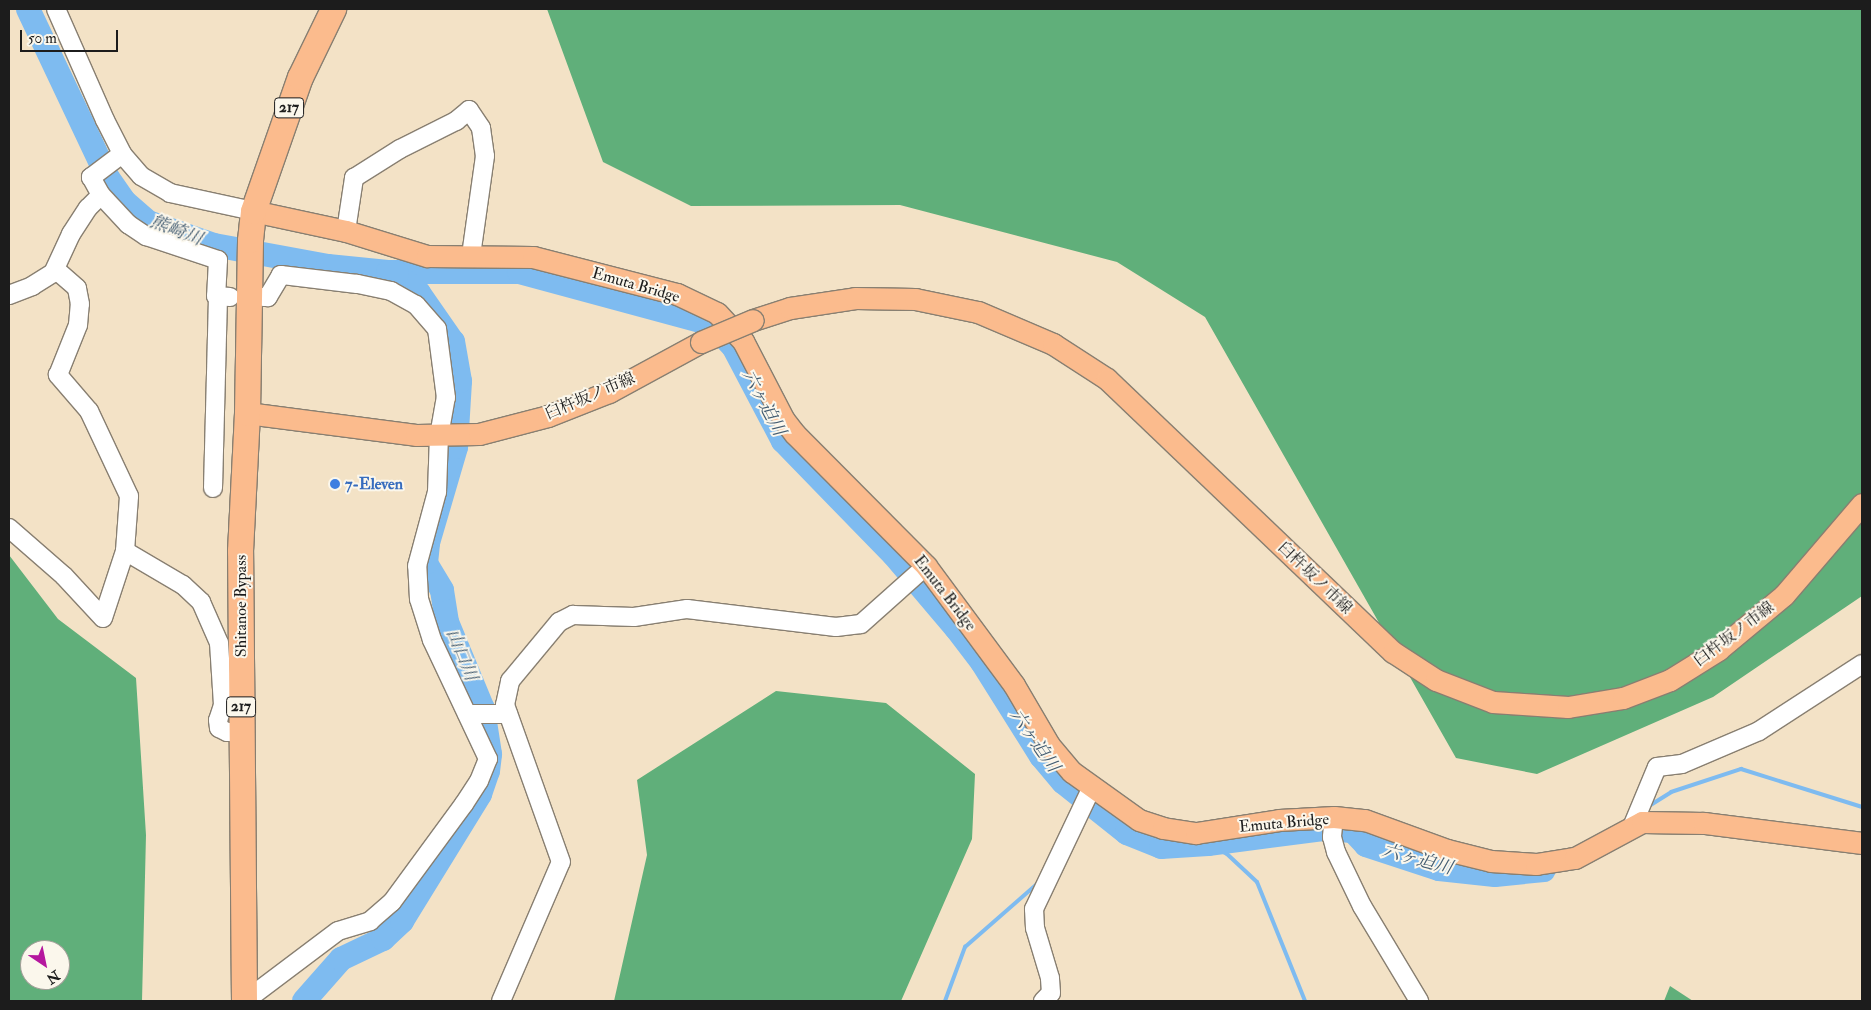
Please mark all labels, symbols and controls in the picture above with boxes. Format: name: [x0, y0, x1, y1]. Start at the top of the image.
scale bar: [22, 20, 120, 52]
text: 50 m: [28, 29, 57, 48]
road number: 217: [274, 96, 304, 120]
water label: 熊崎川: [147, 211, 205, 251]
street label: Emuta Bridge: [590, 263, 682, 307]
water label: 六ヶ迫川: [737, 366, 789, 440]
street label: 臼杵坂ノ市線: [542, 368, 638, 424]
place label: 7-Eleven: [345, 474, 403, 494]
marker: 7-Eleven: [329, 478, 341, 490]
street label: 臼杵坂ノ市線: [1274, 538, 1356, 618]
street label: Emuta Bridge: [910, 552, 980, 634]
street label: Shitanoe Bypass: [231, 555, 251, 657]
street label: 臼杵坂ノ市線: [1690, 597, 1778, 671]
water label: 山口川: [441, 626, 481, 684]
road number: 217: [226, 694, 256, 720]
water label: 六ヶ迫川: [1005, 705, 1063, 777]
street label: Emuta Bridge: [1238, 810, 1330, 836]
water label: 六ヶ迫川: [1379, 840, 1455, 880]
north arrow: [20, 940, 70, 990]
text: N: [43, 966, 63, 988]

